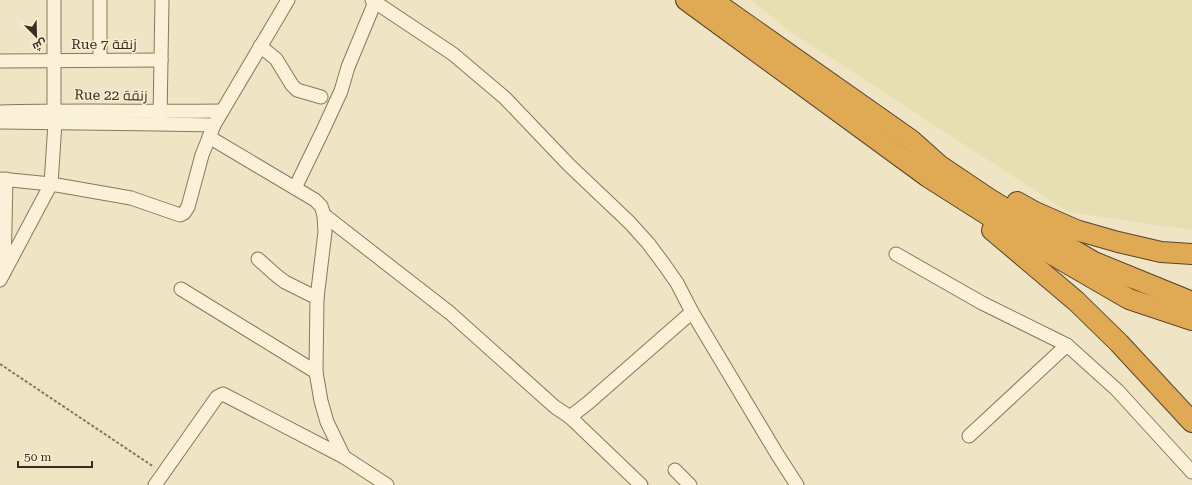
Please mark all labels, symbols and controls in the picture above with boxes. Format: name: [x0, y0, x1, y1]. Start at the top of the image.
north arrow: [16, 16, 56, 56]
text: ش: [31, 36, 49, 53]
street label: Rue 7 زنقة: [71, 36, 137, 52]
street label: Rue 22 زنقة: [74, 86, 148, 104]
scale bar: [18, 443, 92, 469]
text: 50 m: [24, 450, 51, 464]

